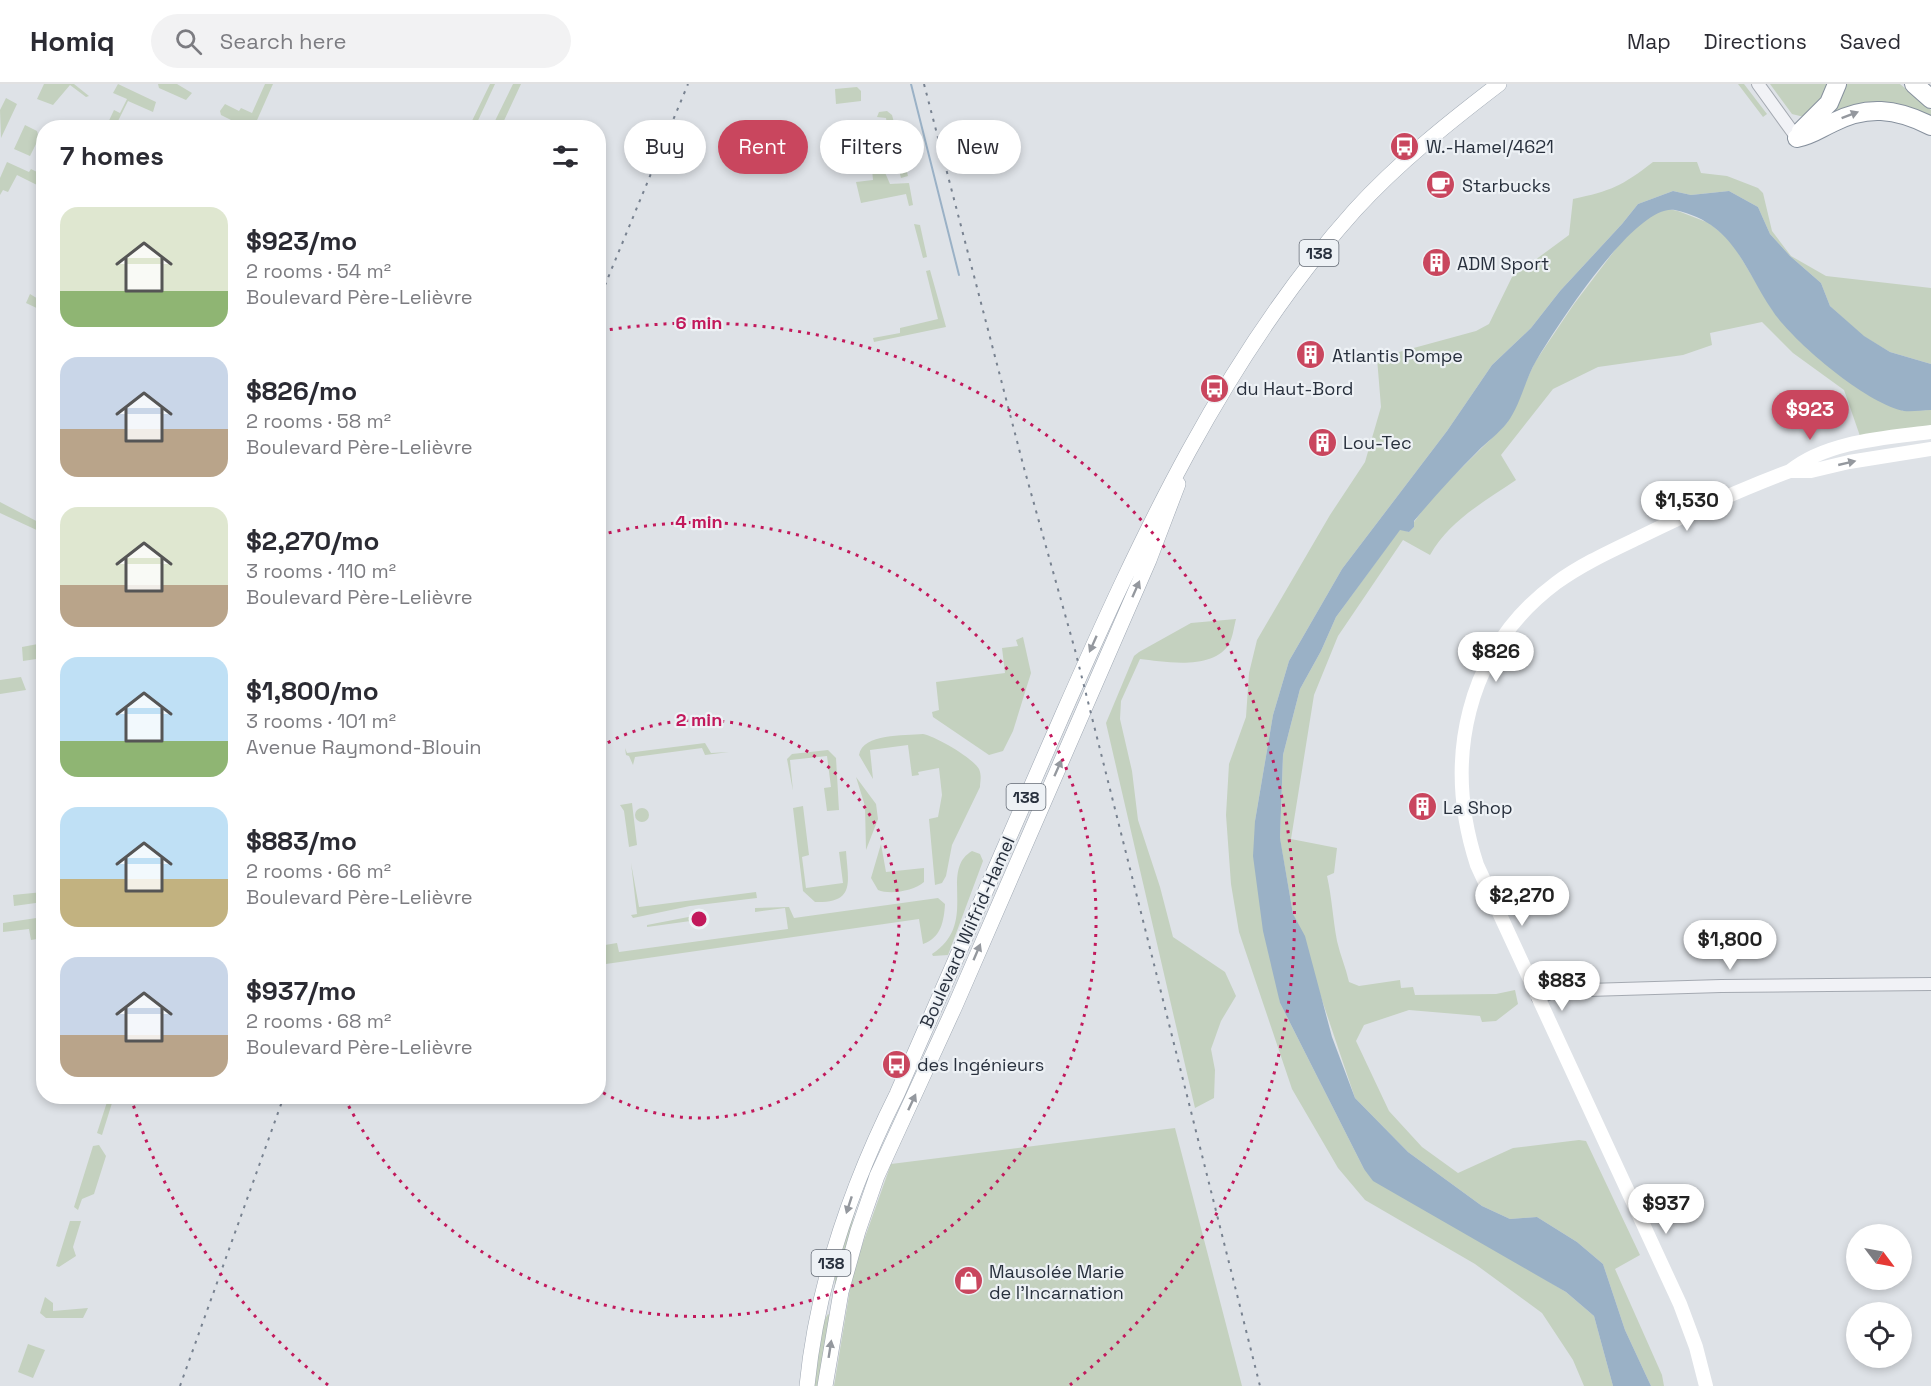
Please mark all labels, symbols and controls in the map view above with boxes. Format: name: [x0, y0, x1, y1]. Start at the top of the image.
search box: [151, 14, 571, 68]
text: Homiq: [30, 23, 115, 59]
icon: search: [172, 25, 205, 58]
text: Search here: [220, 27, 347, 55]
text: Map: [1627, 28, 1671, 55]
text: Directions: [1704, 28, 1807, 55]
text: Saved: [1840, 28, 1901, 55]
one-way arrow: [1841, 109, 1859, 119]
chip: Buy: [624, 120, 706, 174]
chip: Rent: [718, 120, 808, 174]
chip: Filters: [820, 120, 924, 174]
chip: New: [936, 120, 1021, 174]
bus stop icon: W.-Hamel/4621: [1389, 130, 1421, 162]
place label: W.-Hamel/4621: [1426, 135, 1554, 158]
text: 7 homes: [60, 139, 164, 173]
icon: filters: [549, 140, 582, 173]
cafe icon: Starbucks: [1425, 169, 1457, 201]
place label: Starbucks: [1462, 174, 1551, 197]
text: $923/mo: [246, 224, 357, 258]
icon: home: [108, 231, 180, 303]
road number: 138: [1300, 240, 1338, 266]
building icon: ADM Sport: [1420, 247, 1452, 279]
place label: ADM Sport: [1457, 252, 1549, 275]
text: 2 rooms · 54 m²: [246, 258, 391, 284]
text: Boulevard Père-Lelièvre: [246, 284, 473, 310]
text: 6 min: [676, 311, 722, 334]
building icon: Atlantis Pompe: [1295, 339, 1327, 371]
place label: Atlantis Pompe: [1332, 344, 1463, 367]
bus stop icon: du Haut-Bord: [1199, 372, 1231, 404]
text: $826/mo: [246, 374, 357, 408]
place label: du Haut-Bord: [1236, 377, 1353, 400]
icon: home: [108, 381, 180, 453]
pin: $923: [1774, 390, 1846, 441]
text: $923: [1786, 396, 1834, 422]
text: 2 rooms · 58 m²: [246, 408, 391, 434]
building icon: Lou-Tec: [1306, 426, 1338, 458]
place label: Lou-Tec: [1343, 431, 1412, 454]
text: Boulevard Père-Lelièvre: [246, 434, 473, 460]
one-way arrow: [1838, 457, 1857, 467]
pin: $1,530: [1638, 481, 1736, 532]
text: $1,530: [1655, 487, 1719, 513]
text: 4 min: [675, 510, 723, 533]
text: $2,270/mo: [246, 524, 379, 558]
icon: home: [108, 531, 180, 603]
text: 3 rooms · 110 m²: [246, 558, 396, 584]
one-way arrow: [1131, 580, 1141, 598]
text: Boulevard Père-Lelièvre: [246, 584, 473, 610]
pin: $826: [1460, 632, 1532, 683]
one-way arrow: [1088, 636, 1098, 654]
text: $826: [1472, 638, 1520, 664]
text: $1,800/mo: [246, 674, 379, 708]
icon: home: [108, 681, 180, 753]
text: 3 rooms · 101 m²: [246, 708, 396, 734]
text: 2 min: [676, 708, 722, 731]
text: Avenue Raymond-Blouin: [246, 734, 482, 760]
one-way arrow: [1054, 759, 1063, 777]
road number: 138: [1006, 784, 1046, 810]
building icon: La Shop: [1406, 791, 1438, 823]
place label: La Shop: [1443, 796, 1513, 819]
text: $883/mo: [246, 824, 357, 858]
icon: home: [108, 831, 180, 903]
street label: Boulevard Wilfrid-Hamel: [914, 833, 1020, 1031]
text: 2 rooms · 66 m²: [246, 858, 391, 884]
pin: $2,270: [1473, 876, 1571, 927]
text: $2,270: [1489, 882, 1555, 908]
text: Boulevard Père-Lelièvre: [246, 884, 473, 910]
centre of rings: [689, 909, 709, 929]
pin: $1,800: [1681, 920, 1779, 971]
text: $1,800: [1698, 926, 1762, 952]
one-way arrow: [973, 943, 982, 961]
pin: $883: [1526, 961, 1598, 1012]
text: $883: [1538, 967, 1586, 993]
text: $937/mo: [246, 974, 356, 1008]
icon: home: [108, 981, 180, 1053]
text: 2 rooms · 68 m²: [246, 1008, 391, 1034]
text: Boulevard Père-Lelièvre: [246, 1034, 473, 1060]
bus stop icon: des Ingénieurs: [880, 1048, 912, 1080]
place label: des Ingénieurs: [917, 1053, 1044, 1076]
one-way arrow: [907, 1093, 916, 1110]
pin: $937: [1630, 1184, 1702, 1235]
text: $937: [1642, 1190, 1690, 1216]
one-way arrow: [843, 1196, 853, 1214]
north arrow: [1846, 1224, 1912, 1290]
map controls: [1846, 1224, 1912, 1368]
road number: 138: [812, 1250, 850, 1276]
place label: Mausolée Marie de l'Incarnation: [989, 1260, 1124, 1304]
shop icon: Mausolée Marie de l'Incarnation: [952, 1265, 984, 1297]
button: locate: [1846, 1302, 1912, 1368]
one-way arrow: [826, 1339, 835, 1358]

